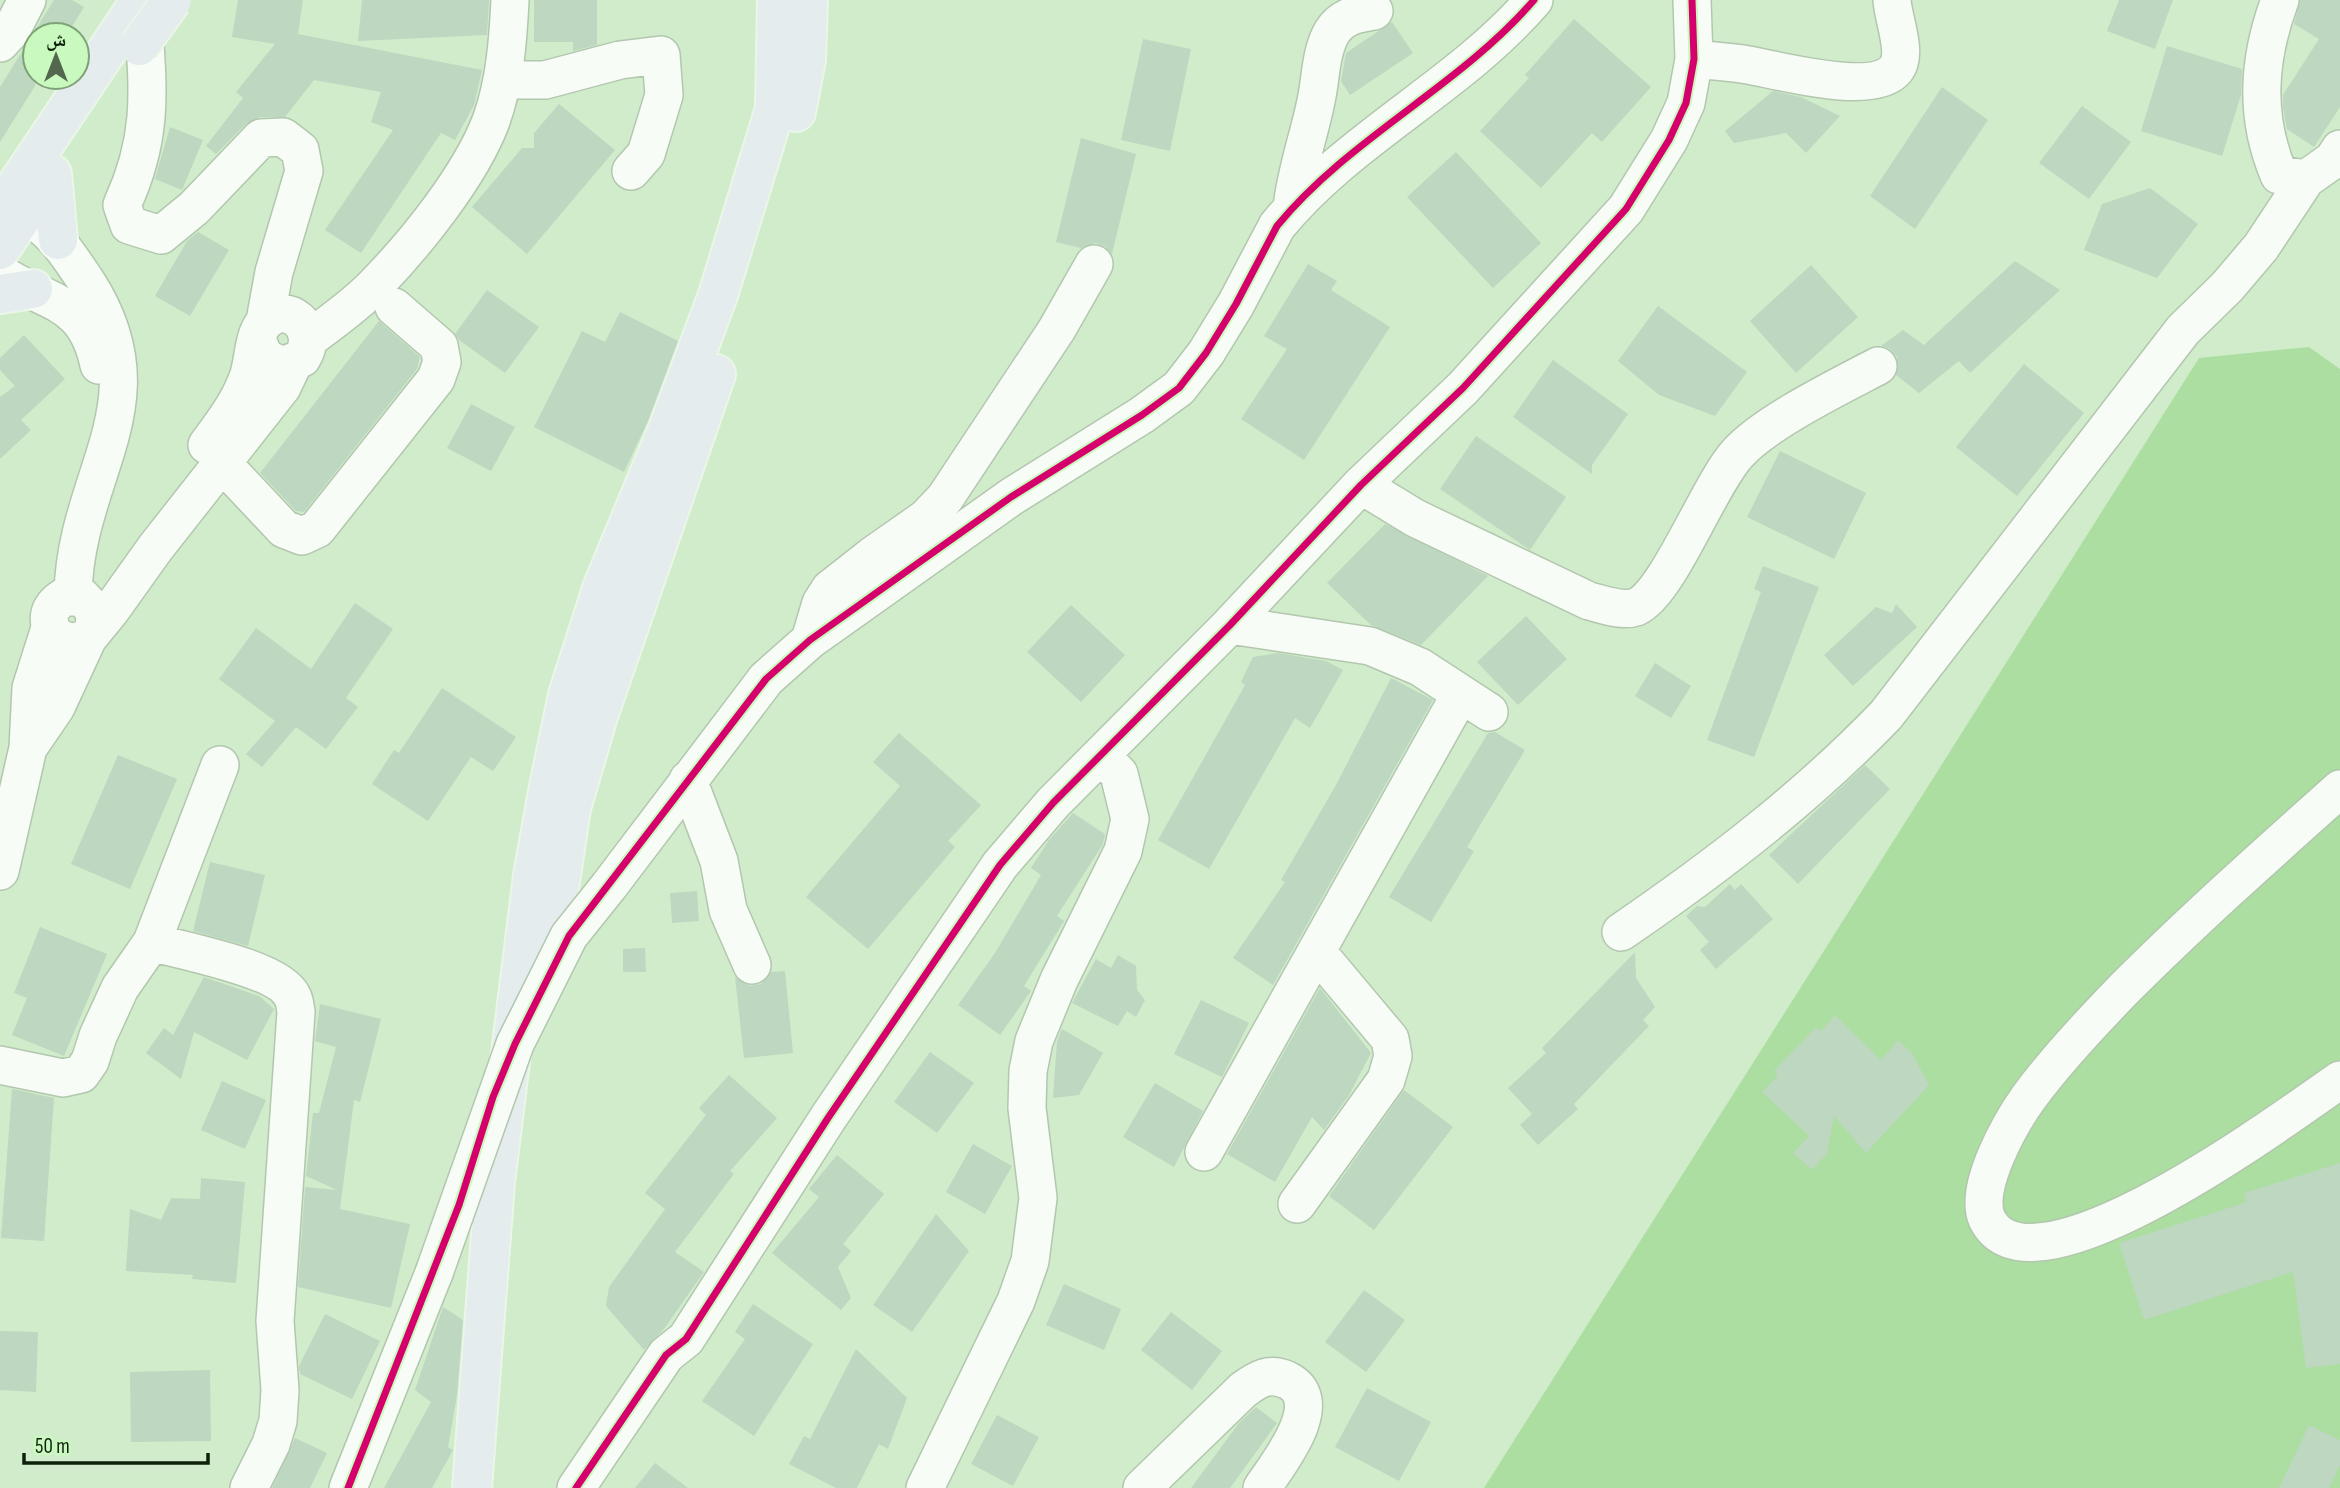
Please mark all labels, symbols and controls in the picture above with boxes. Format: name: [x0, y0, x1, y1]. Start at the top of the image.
north arrow: [21, 21, 91, 91]
text: ش: [46, 29, 66, 52]
scale bar: [24, 1422, 208, 1466]
text: 50 m: [35, 1434, 70, 1459]

